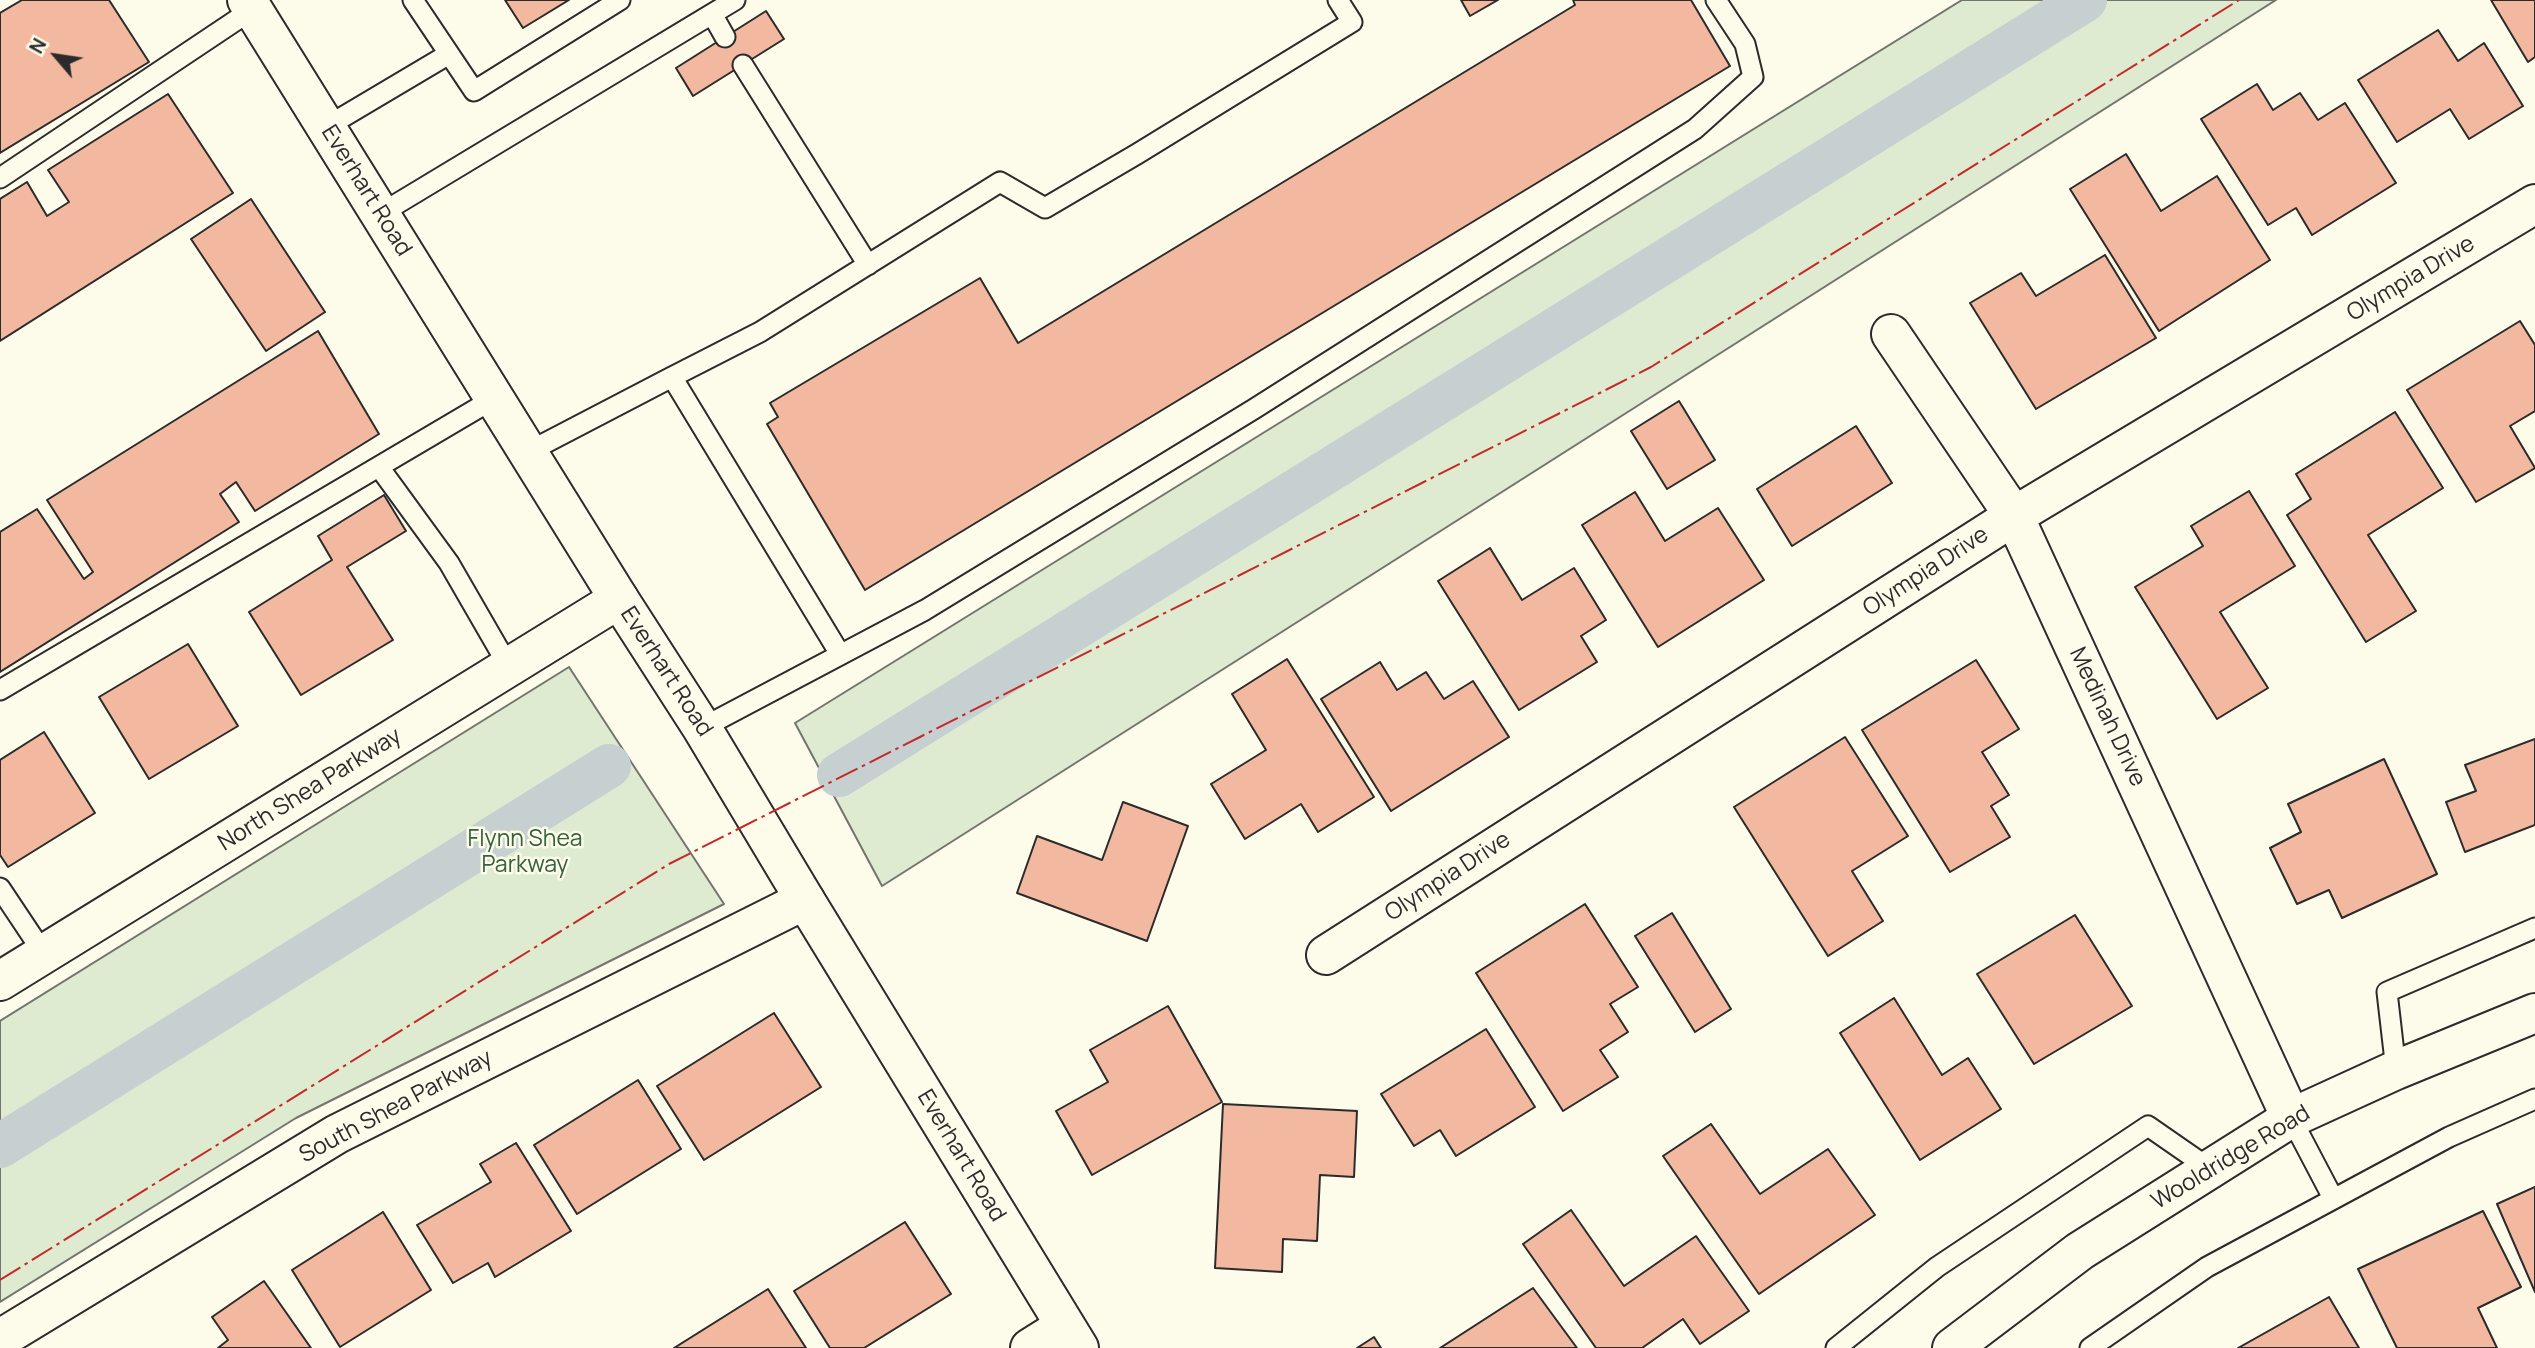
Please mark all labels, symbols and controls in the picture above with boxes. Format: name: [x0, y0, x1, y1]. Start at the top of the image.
north arrow: [21, 21, 91, 91]
text: N: [23, 34, 52, 58]
street label: Everhart Road: [315, 120, 417, 262]
street label: Olympia Drive: [2342, 230, 2480, 328]
street label: Olympia Drive: [1858, 521, 1994, 623]
street label: Everhart Road: [614, 602, 718, 742]
street label: Medinah Drive: [2063, 643, 2151, 791]
street label: North Shea Parkway: [213, 723, 407, 857]
park label: Flynn Shea Parkway: [468, 826, 582, 880]
street label: Olympia Drive: [1380, 826, 1516, 928]
street label: South Shea Parkway: [295, 1044, 497, 1170]
street label: Everhart Road: [911, 1085, 1011, 1227]
street label: Wooldridge Road: [2147, 1100, 2315, 1216]

